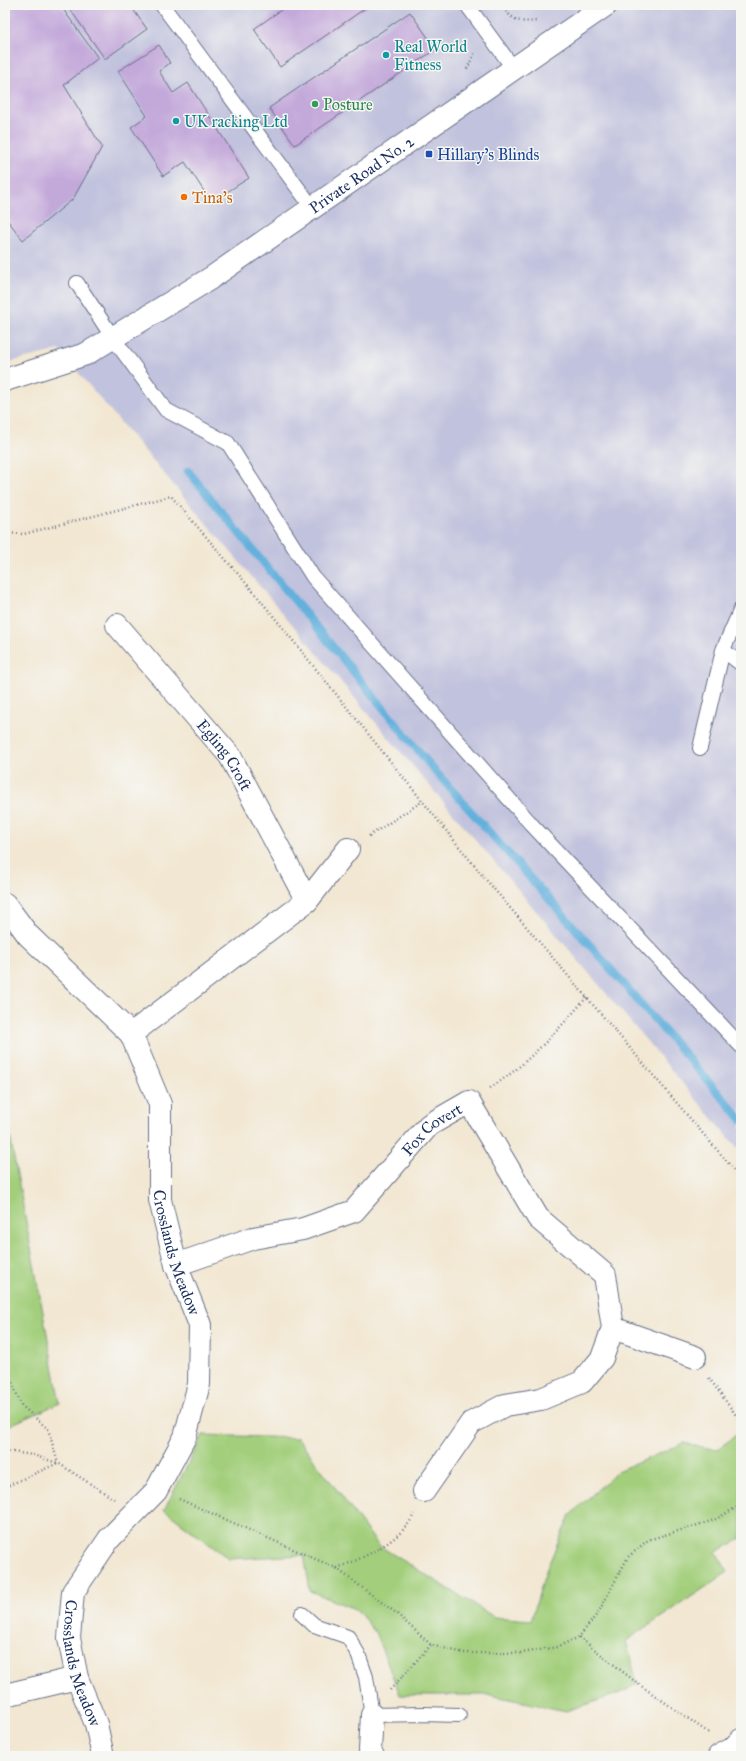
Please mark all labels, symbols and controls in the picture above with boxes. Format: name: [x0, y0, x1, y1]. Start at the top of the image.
place label: Real World Fitness: [394, 37, 467, 74]
marker: Real World Fitness: [381, 50, 391, 60]
place label: Posture: [323, 95, 373, 114]
marker: Posture: [310, 99, 320, 109]
place label: UK racking Ltd: [184, 112, 288, 132]
marker: UK racking Ltd: [171, 116, 181, 126]
street label: Private Road No. 2: [305, 131, 417, 217]
place label: Hillary's Blinds: [437, 145, 540, 164]
marker: Hillary's Blinds: [424, 149, 434, 159]
place label: Tina's: [192, 188, 233, 207]
marker: Tina's: [179, 192, 189, 202]
street label: Egling Croft: [193, 715, 256, 794]
street label: Fox Covert: [397, 1099, 465, 1159]
street label: Crosslands Meadow: [151, 1190, 205, 1318]
street label: Crosslands Meadow: [59, 1599, 105, 1729]

